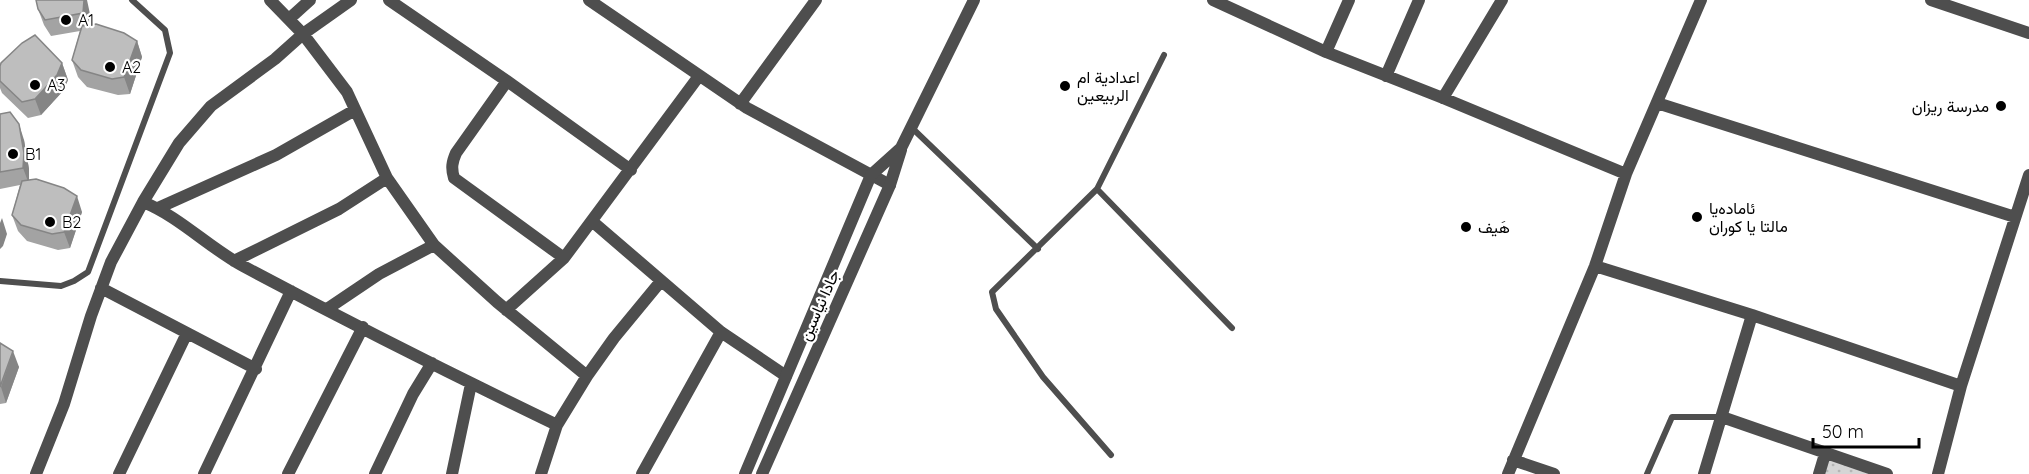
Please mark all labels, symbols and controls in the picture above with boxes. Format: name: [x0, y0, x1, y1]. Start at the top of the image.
place label: A1: [78, 10, 94, 30]
marker: A1: [59, 13, 73, 27]
place label: A2: [122, 57, 141, 77]
marker: A2: [103, 60, 117, 74]
place label: اعدادية ام الربيعين: [1077, 67, 1140, 106]
place label: A3: [47, 75, 66, 95]
marker: A3: [28, 78, 42, 92]
marker: اعدادية ام الربيعين: [1058, 79, 1072, 93]
place label: مدرسة ريزان: [1912, 96, 1989, 117]
marker: مدرسة ريزان: [1994, 99, 2008, 113]
place label: B1: [25, 144, 41, 164]
marker: B1: [6, 147, 20, 161]
place label: ئامادەيا مالتا يا كوران: [1709, 198, 1788, 237]
marker: ئامادەيا مالتا يا كوران: [1690, 210, 1704, 224]
place label: B2: [62, 212, 81, 232]
marker: B2: [43, 215, 57, 229]
place label: هَيف: [1478, 217, 1510, 237]
marker: هَيف: [1459, 220, 1473, 234]
street label: جادا نیاسین: [794, 266, 845, 344]
scale bar: [1813, 411, 1920, 449]
text: 50 m: [1822, 420, 1864, 443]

